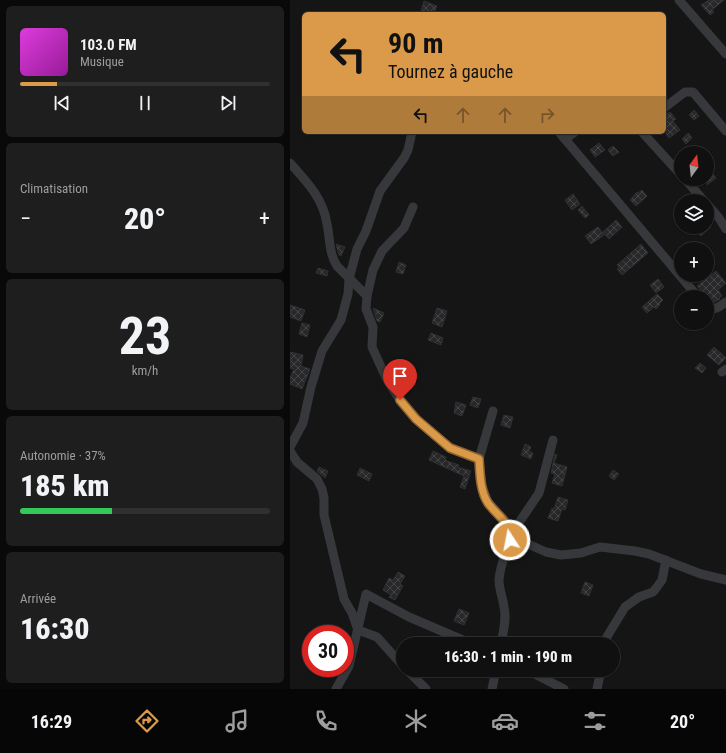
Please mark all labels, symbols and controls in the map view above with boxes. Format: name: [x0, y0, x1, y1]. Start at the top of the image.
text: 90 m: [388, 27, 444, 60]
icon: left: [322, 28, 374, 80]
text: 103.0 FM: [80, 36, 137, 54]
text: Musique: [80, 54, 124, 69]
text: Tournez à gauche: [388, 61, 513, 82]
icon: previous: [51, 92, 73, 114]
icon: pause: [134, 92, 156, 114]
icon: next: [217, 92, 239, 114]
icon: left: [410, 104, 432, 126]
icon: ahead: [452, 104, 474, 126]
icon: ahead: [494, 104, 516, 126]
icon: right: [536, 104, 558, 126]
north arrow: [674, 146, 714, 186]
map controls: [674, 146, 714, 330]
text: Climatisation: [20, 181, 88, 196]
button: layers: [674, 194, 714, 234]
text: 20°: [124, 201, 166, 236]
text: −: [20, 206, 31, 231]
text: +: [259, 206, 270, 231]
button: +: [674, 242, 714, 282]
button: −: [674, 290, 714, 330]
text: 23: [119, 306, 171, 367]
pin: [383, 359, 417, 400]
text: km/h: [132, 363, 158, 378]
icon: arrive: [389, 365, 411, 387]
text: Autonomie · 37%: [20, 448, 106, 463]
text: 185 km: [20, 468, 109, 503]
position arrow: [489, 519, 531, 561]
text: Arrivée: [20, 591, 56, 606]
text: 16:30: [20, 611, 89, 646]
speed limit sign: 30: [302, 625, 354, 677]
text: 16:30 · 1 min · 190 m: [444, 648, 572, 666]
icon: directions: [133, 707, 161, 735]
icon: music: [223, 707, 251, 735]
icon: phone: [312, 707, 340, 735]
icon: climate: [402, 707, 430, 735]
icon: car: [491, 707, 519, 735]
icon: filters: [581, 707, 609, 735]
text: 16:29: [31, 711, 72, 732]
text: 20°: [670, 711, 695, 732]

